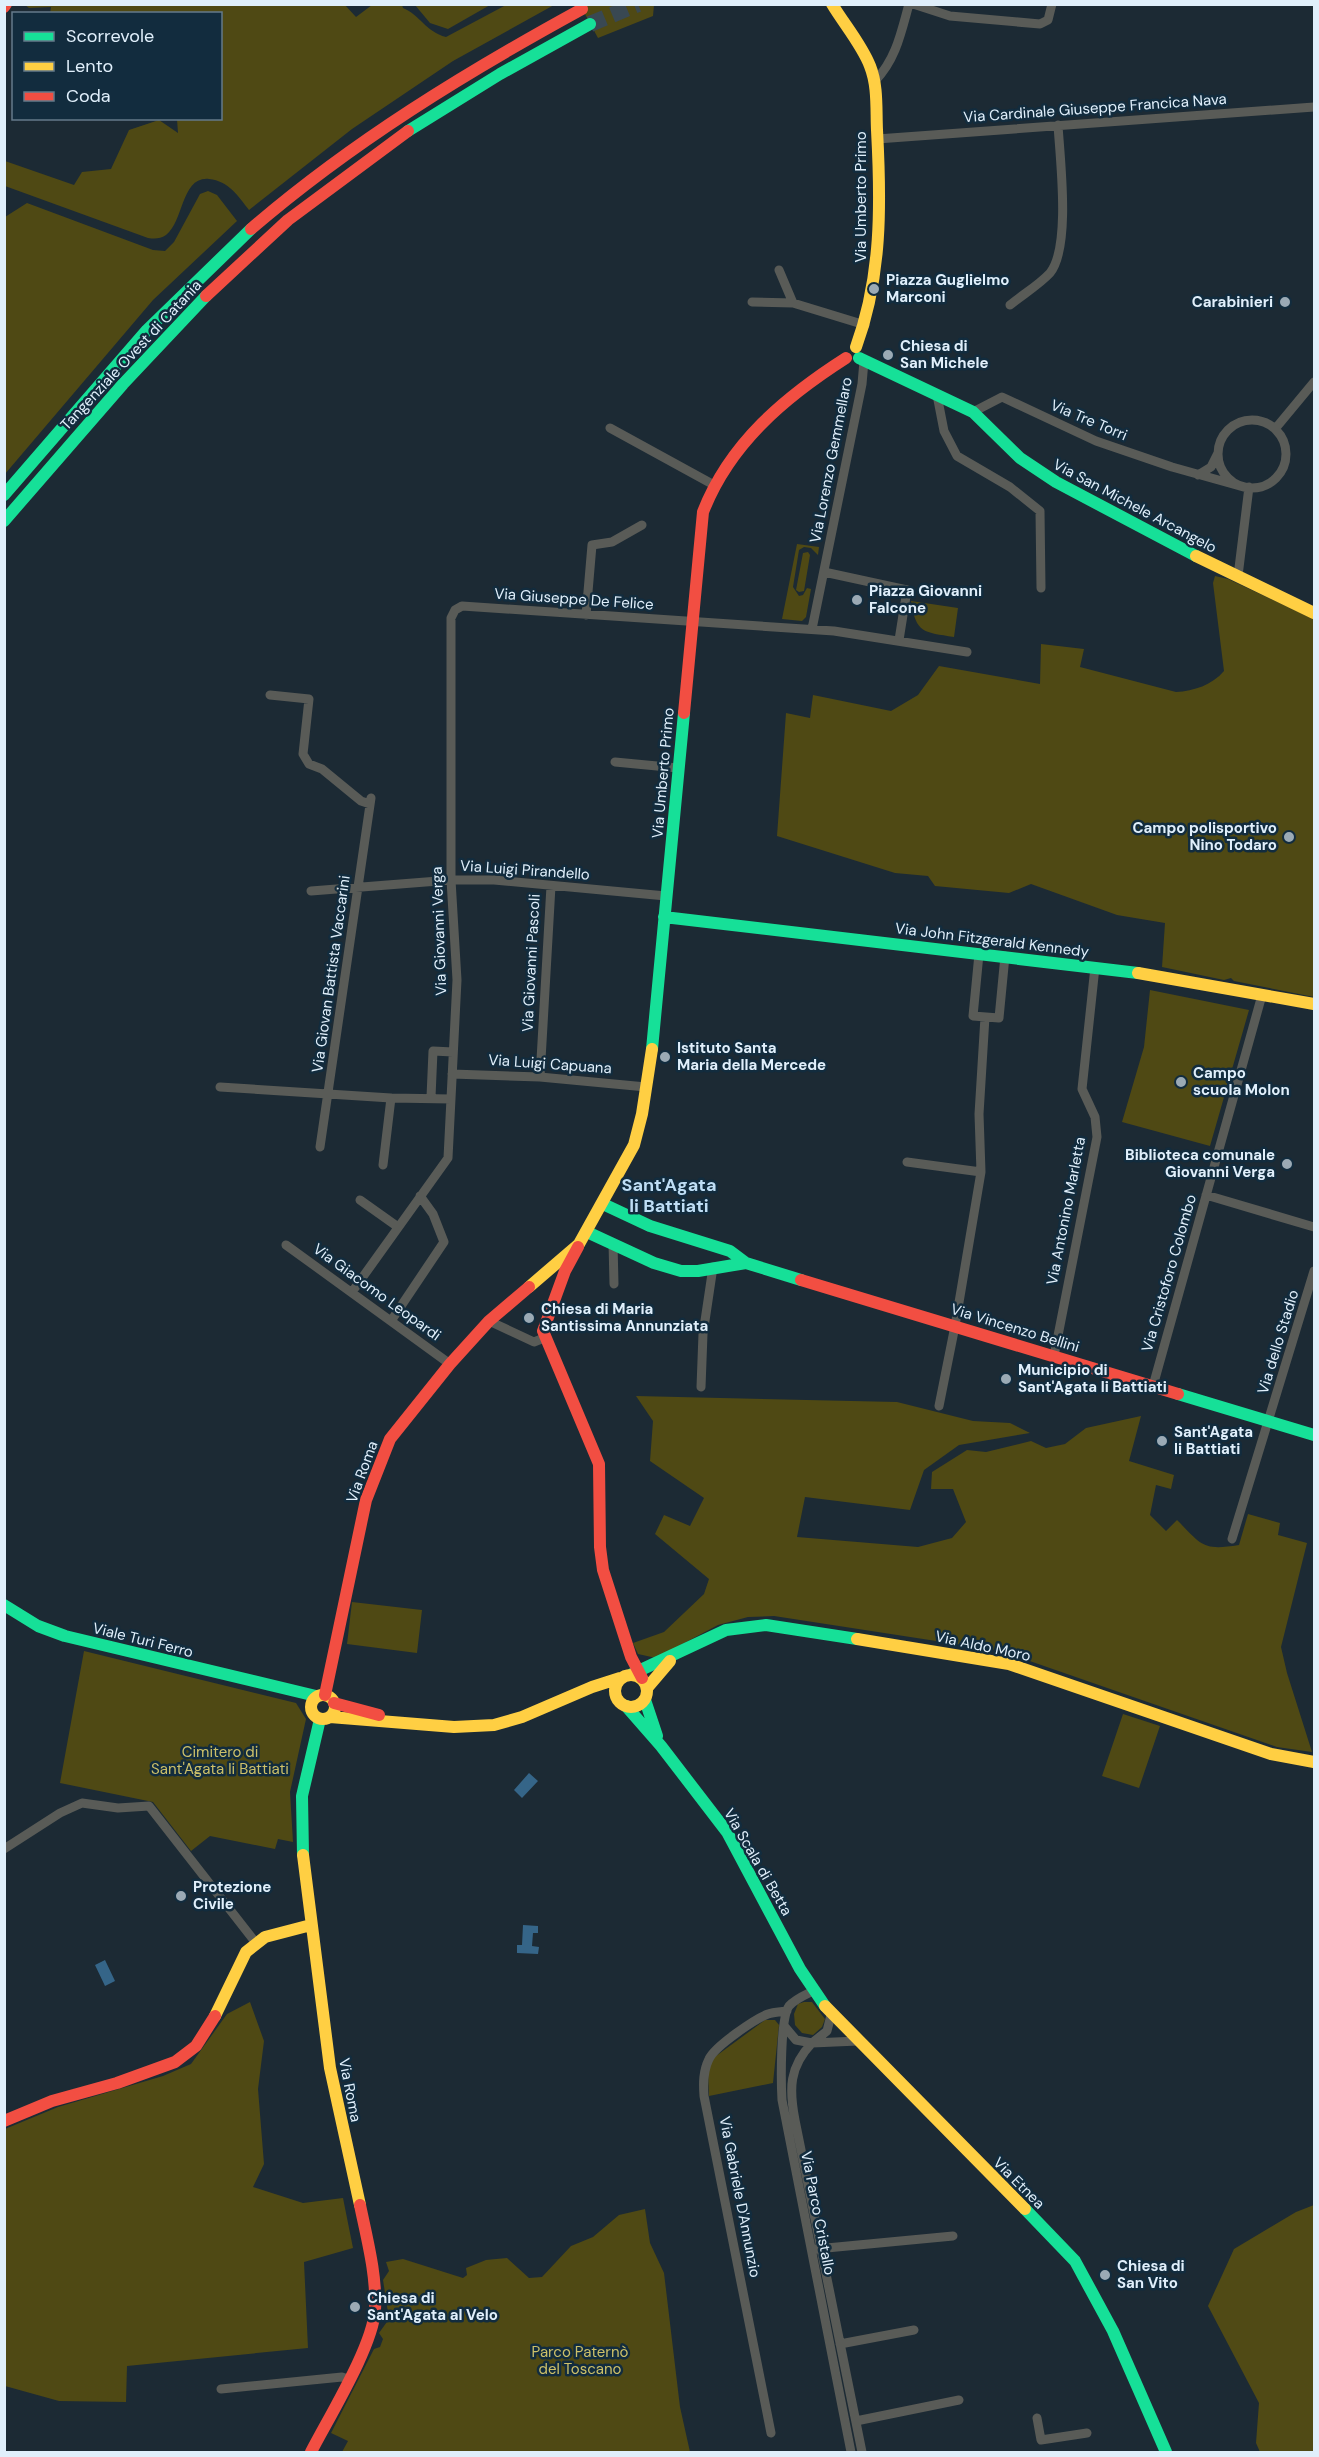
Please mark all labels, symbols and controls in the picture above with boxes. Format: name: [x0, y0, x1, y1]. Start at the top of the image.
legend: [12, 12, 222, 120]
text: Scorrevole: [66, 24, 154, 48]
text: Lento: [66, 54, 113, 78]
text: Coda: [66, 84, 111, 108]
street label: Via Cardinale Giuseppe Francica Nava: [963, 89, 1227, 127]
street label: Via Umberto Primo: [851, 131, 871, 263]
place label: Piazza Guglielmo Marconi: [886, 270, 1009, 307]
street label: Tangenziale Ovest di Catania: [56, 276, 206, 434]
marker: Piazza Guglielmo Marconi: [867, 282, 881, 296]
place label: Carabinieri: [1192, 292, 1273, 312]
marker: Carabinieri: [1278, 295, 1292, 309]
place label: Chiesa di San Michele: [900, 336, 988, 373]
marker: Chiesa di San Michele: [881, 348, 895, 362]
street label: Via Lorenzo Gemmellaro: [805, 375, 857, 545]
street label: Via Tre Torri: [1047, 395, 1131, 445]
street label: Via San Michele Arcangelo: [1050, 454, 1220, 558]
place label: Piazza Giovanni Falcone: [869, 581, 982, 618]
street label: Via Giuseppe De Felice: [494, 583, 654, 615]
marker: Piazza Giovanni Falcone: [850, 593, 864, 607]
street label: Via Umberto Primo: [647, 707, 679, 839]
place label: Campo polisportivo Nino Todaro: [1132, 818, 1277, 855]
marker: Campo polisportivo Nino Todaro: [1282, 830, 1296, 844]
street label: Via Luigi Pirandello: [459, 855, 591, 885]
street label: Via Giovanni Verga: [427, 866, 451, 996]
street label: Via Giovan Battista Vaccarini: [307, 874, 355, 1074]
street label: Via Giovanni Pascoli: [517, 893, 545, 1033]
street label: Via John Fitzgerald Kennedy: [894, 918, 1091, 962]
place label: Istituto Santa Maria della Mercede: [677, 1038, 826, 1075]
street label: Via Luigi Capuana: [488, 1050, 612, 1078]
marker: Istituto Santa Maria della Mercede: [658, 1050, 672, 1064]
place label: Campo scuola Molon: [1193, 1063, 1290, 1100]
marker: Campo scuola Molon: [1174, 1075, 1188, 1089]
street label: Via Antonino Marletta: [1042, 1135, 1090, 1287]
place label: Biblioteca comunale Giovanni Verga: [1125, 1145, 1275, 1182]
marker: Biblioteca comunale Giovanni Verga: [1280, 1157, 1294, 1171]
district label: Sant'Agata li Battiati: [622, 1173, 716, 1218]
street label: Via Cristoforo Colombo: [1137, 1192, 1201, 1354]
street label: Via Giacomo Leopardi: [309, 1239, 445, 1345]
street label: Via dello Stadio: [1253, 1287, 1303, 1397]
place label: Chiesa di Maria Santissima Annunziata: [541, 1299, 708, 1336]
street label: Via Vincenzo Bellini: [948, 1299, 1082, 1357]
marker: Chiesa di Maria Santissima Annunziata: [522, 1311, 536, 1325]
place label: Municipio di Sant'Agata li Battiati: [1018, 1360, 1167, 1397]
marker: Municipio di Sant'Agata li Battiati: [999, 1372, 1013, 1386]
place label: Sant'Agata li Battiati: [1174, 1422, 1253, 1459]
marker: Sant'Agata li Battiati: [1155, 1434, 1169, 1448]
street label: Via Roma: [342, 1438, 382, 1506]
street label: Viale Turi Ferro: [91, 1618, 195, 1662]
street label: Via Aldo Moro: [933, 1626, 1033, 1666]
park label: Cimitero di Sant'Agata li Battiati: [151, 1742, 289, 1779]
street label: Via Scala di Betta: [719, 1805, 797, 1919]
place label: Protezione Civile: [193, 1877, 271, 1914]
marker: Protezione Civile: [174, 1889, 188, 1903]
street label: Via Roma: [334, 2056, 366, 2124]
street label: Via Gabriele D'Annunzio: [715, 2115, 765, 2279]
street label: Via Parco Cristallo: [796, 2149, 840, 2277]
street label: Via Etnea: [989, 2153, 1049, 2213]
place label: Chiesa di San Vito: [1117, 2256, 1185, 2293]
marker: Chiesa di San Vito: [1098, 2268, 1112, 2282]
place label: Chiesa di Sant'Agata al Velo: [367, 2288, 498, 2325]
marker: Chiesa di Sant'Agata al Velo: [348, 2300, 362, 2314]
park label: Parco Paternò del Toscano: [532, 2342, 629, 2379]

